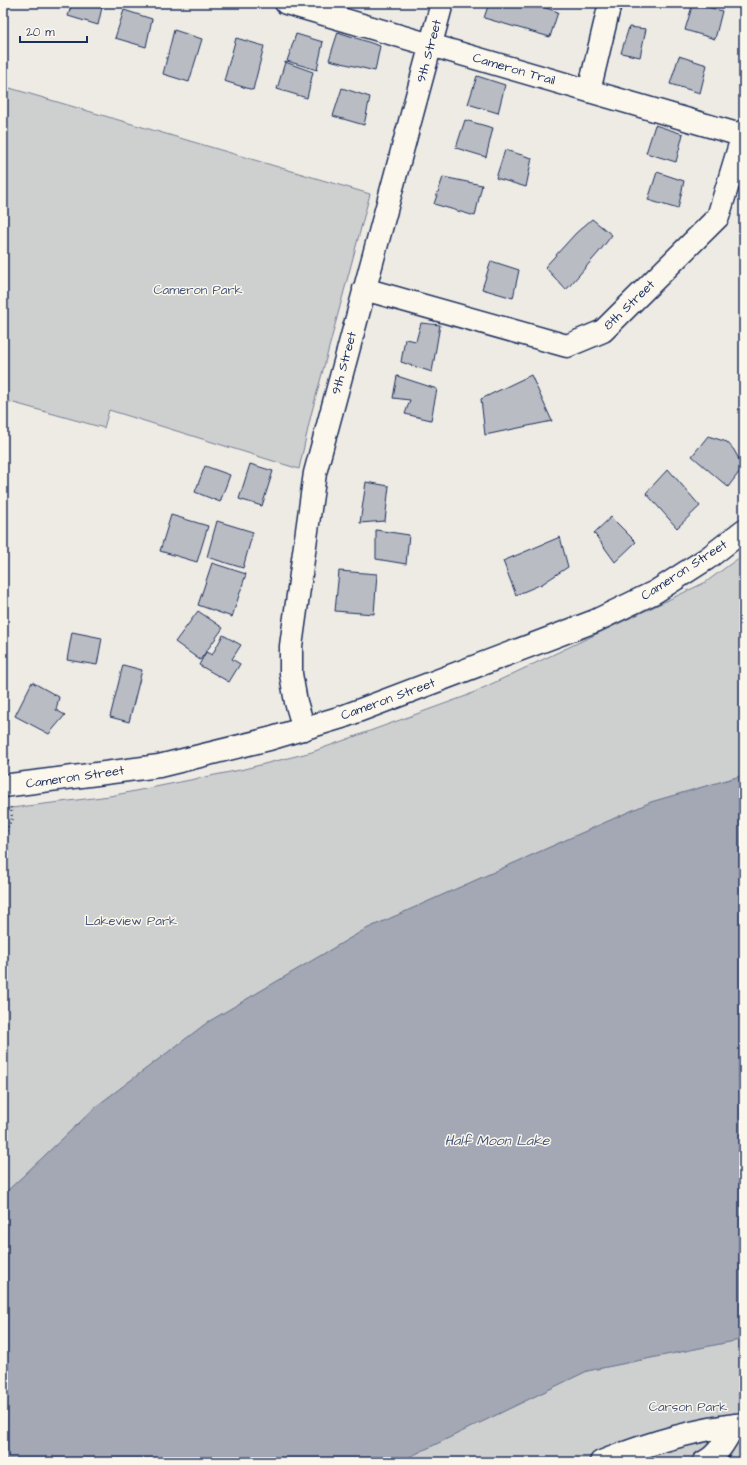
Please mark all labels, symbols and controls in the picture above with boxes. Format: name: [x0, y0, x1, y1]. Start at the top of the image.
street label: 9th Street: [412, 17, 446, 84]
scale bar: [20, 18, 87, 44]
text: 20 m: [26, 24, 55, 41]
street label: Cameron Trail: [471, 49, 557, 89]
street label: 8th Street: [599, 275, 659, 334]
park label: Cameron Park: [153, 281, 243, 299]
street label: 9th Street: [327, 329, 361, 396]
street label: Cameron Street: [637, 535, 731, 605]
street label: Cameron Street: [338, 673, 438, 724]
street label: Cameron Street: [25, 761, 126, 793]
park label: Lakeview Park: [85, 912, 177, 930]
water label: Half Moon Lake: [445, 1131, 551, 1151]
park label: Carson Park: [649, 1398, 727, 1416]

